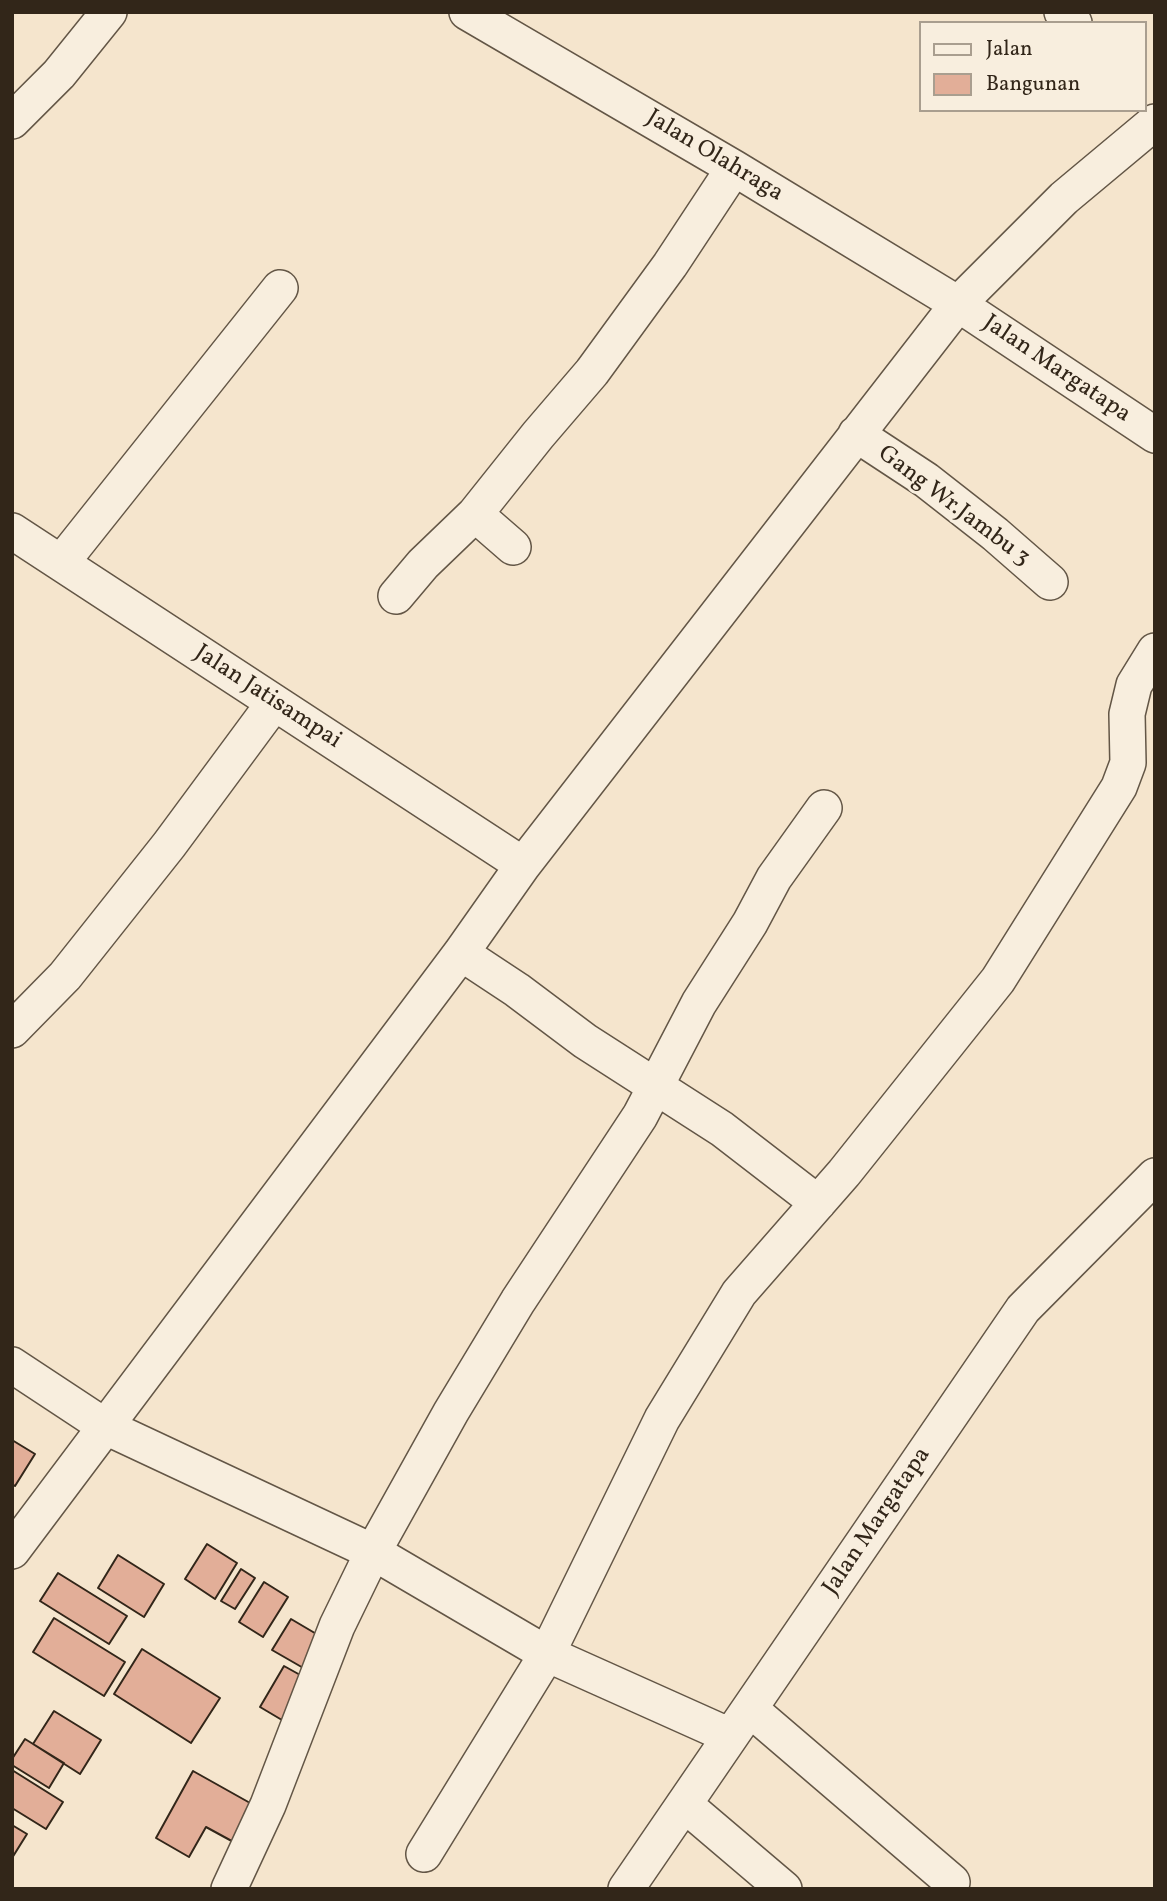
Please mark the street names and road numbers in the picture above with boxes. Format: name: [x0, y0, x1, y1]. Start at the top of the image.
street label: Jalan Olahraga: [640, 105, 788, 209]
street label: Jalan Margatapa: [976, 310, 1136, 430]
street label: Gang Wr.Jambu 3: [871, 440, 1035, 574]
street label: Jalan Jatisampai: [188, 640, 346, 756]
street label: Jalan Margatapa: [818, 1442, 938, 1602]

